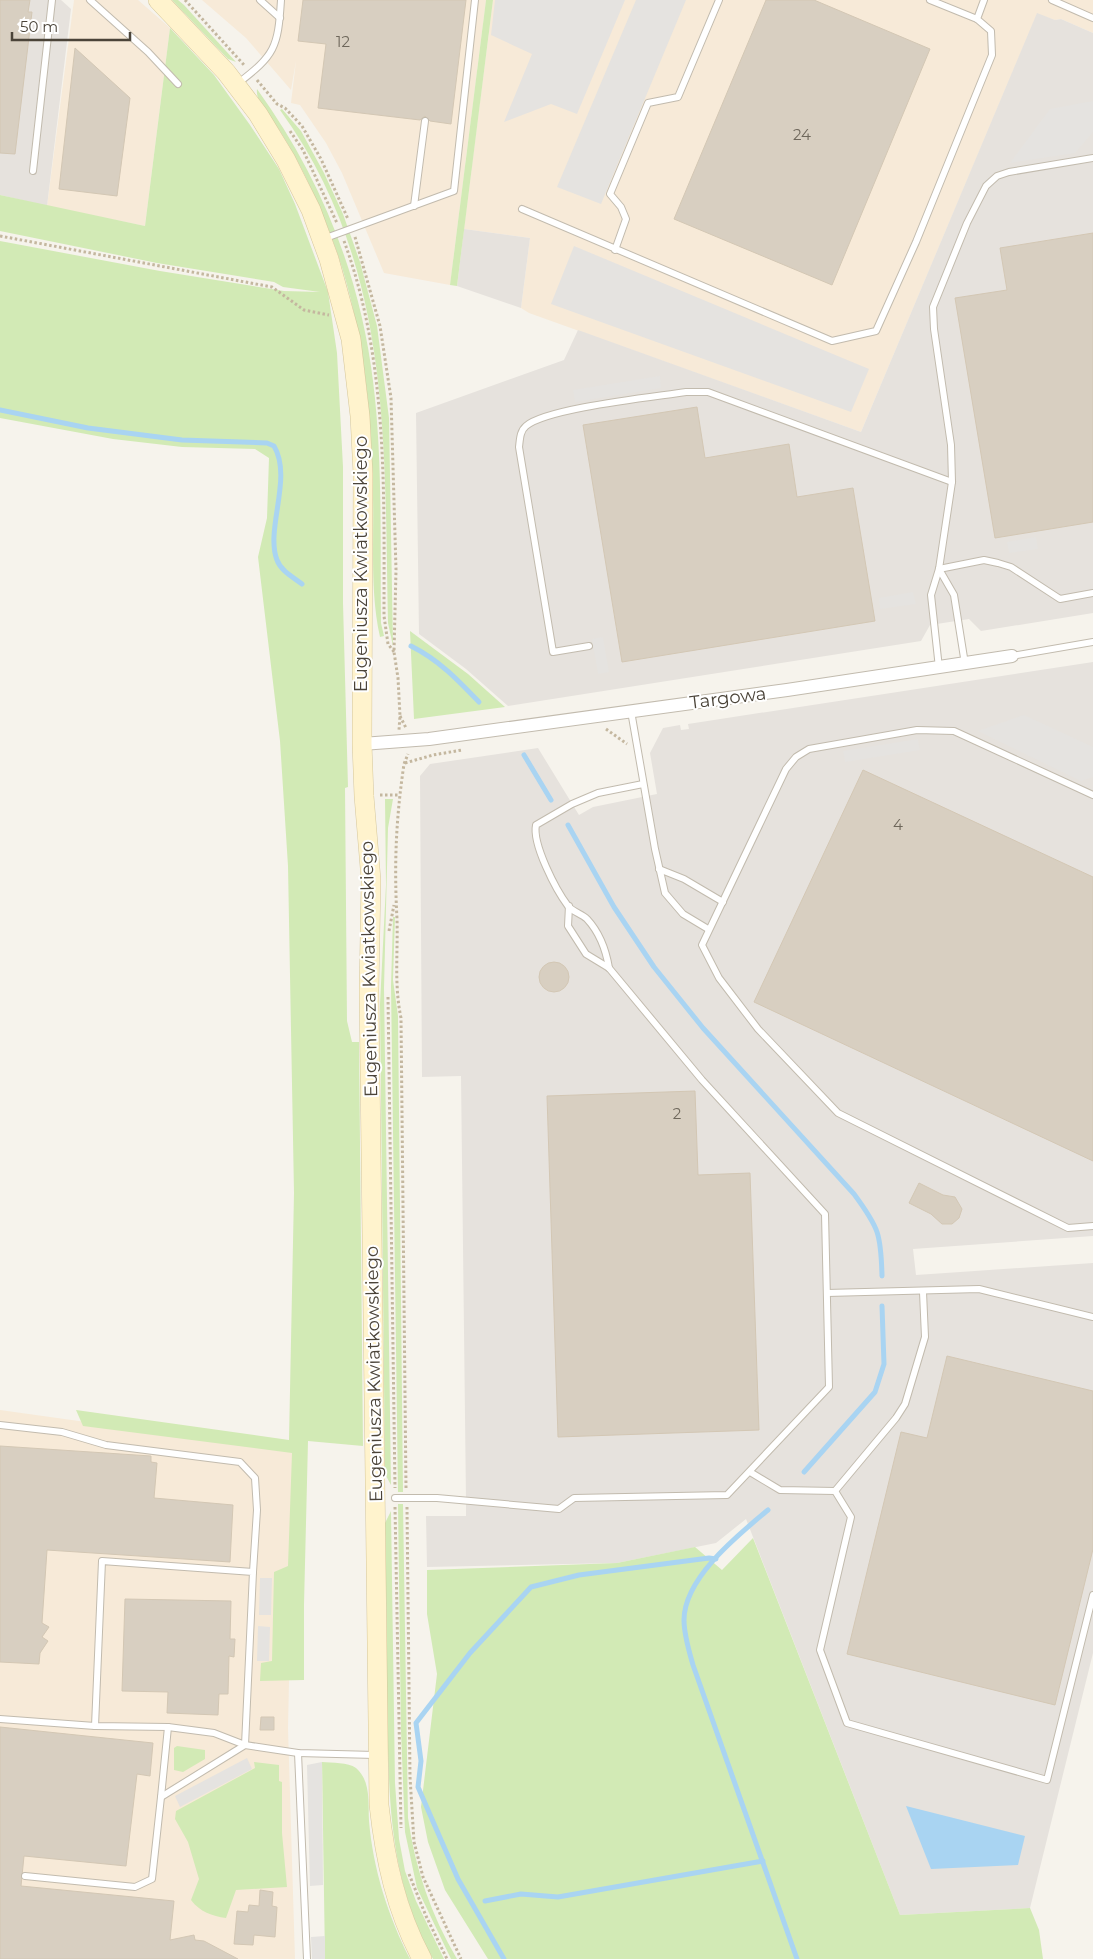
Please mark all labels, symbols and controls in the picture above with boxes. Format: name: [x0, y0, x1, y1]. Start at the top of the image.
scale bar: [12, 10, 130, 42]
text: 50 m: [20, 17, 58, 36]
house number: 12: [336, 32, 350, 51]
house number: 24: [793, 125, 811, 144]
street label: Eugeniusza Kwiatkowskiego: [350, 436, 372, 692]
street label: Targowa: [689, 682, 767, 714]
house number: 4: [893, 815, 903, 834]
street label: Eugeniusza Kwiatkowskiego: [356, 841, 382, 1097]
house number: 2: [673, 1104, 681, 1123]
street label: Eugeniusza Kwiatkowskiego: [361, 1246, 387, 1502]

